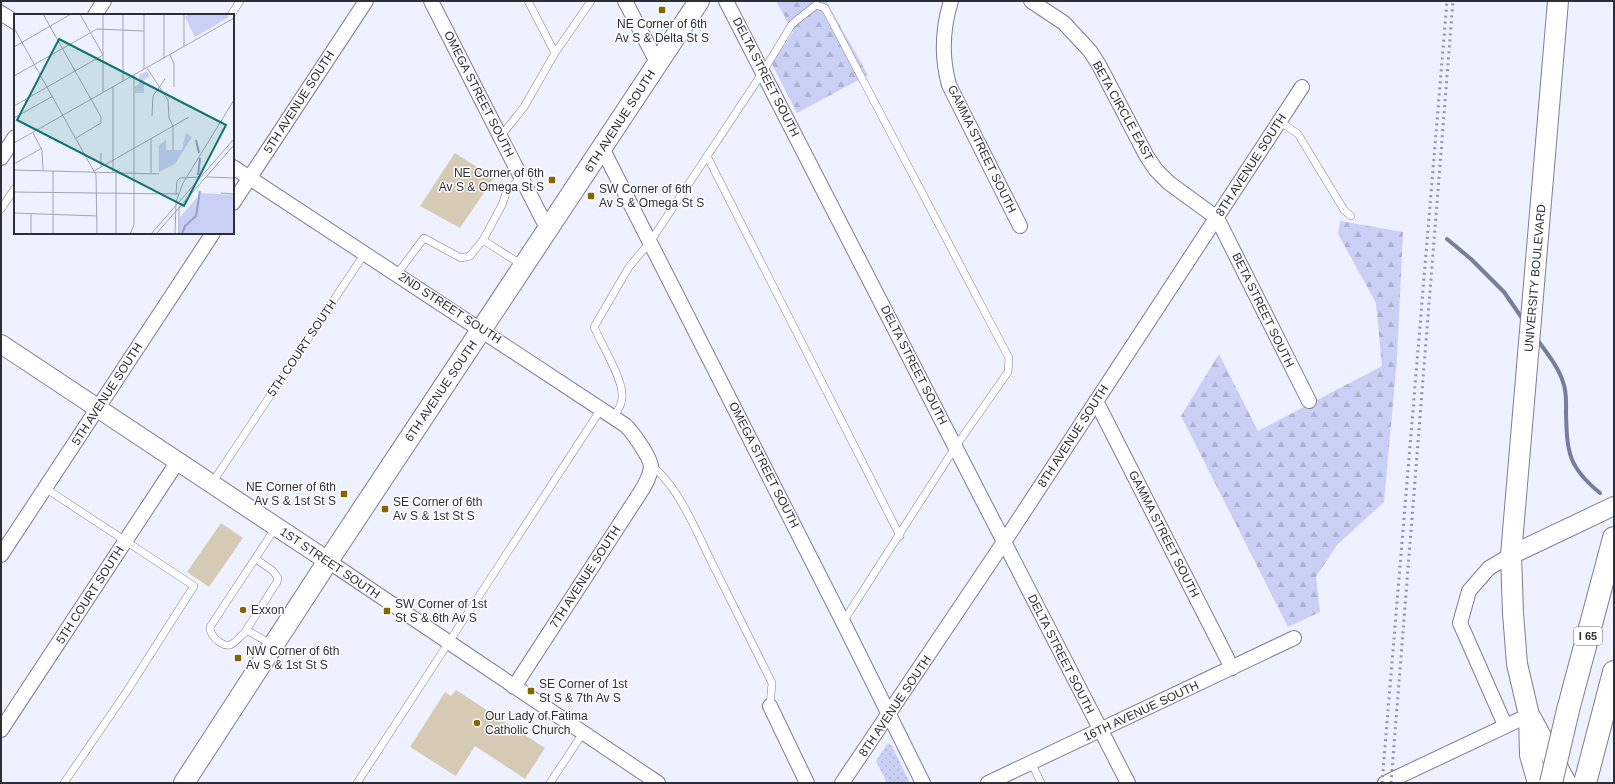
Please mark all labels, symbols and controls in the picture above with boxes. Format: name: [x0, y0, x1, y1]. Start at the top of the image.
marker: NE Corner of 6th Av S & Delta St S: [657, 5, 667, 15]
inset map: [14, 14, 234, 234]
street label: DELTA STREET SOUTH: [730, 15, 802, 139]
place label: NE Corner of 6th Av S & Delta St S: [615, 17, 709, 45]
street label: OMEGA STREET SOUTH: [441, 29, 517, 159]
street label: 5TH AVENUE SOUTH: [261, 48, 337, 156]
street label: BETA CIRCLE EAST: [1090, 59, 1157, 164]
street label: 6TH AVENUE SOUTH: [582, 67, 658, 175]
street label: GAMMA STREET SOUTH: [945, 83, 1019, 215]
street label: 8TH AVENUE SOUTH: [1213, 111, 1289, 219]
place label: NE Corner of 6th Av S & Omega St S: [439, 166, 544, 194]
marker: NE Corner of 6th Av S & Omega St S: [547, 175, 557, 185]
place label: SW Corner of 6th Av S & Omega St S: [599, 182, 704, 210]
marker: SW Corner of 6th Av S & Omega St S: [586, 191, 596, 201]
street label: UNIVERSITY BOULEVARD: [1522, 203, 1548, 352]
street label: BETA STREET SOUTH: [1229, 250, 1297, 370]
street label: 2ND STREET SOUTH: [396, 270, 504, 346]
street label: 5TH COURT SOUTH: [264, 297, 340, 399]
street label: DELTA STREET SOUTH: [878, 303, 950, 427]
street label: 6TH AVENUE SOUTH: [402, 338, 480, 444]
street label: 5TH AVENUE SOUTH: [69, 340, 145, 448]
street label: 8TH AVENUE SOUTH: [1035, 382, 1111, 490]
street label: OMEGA STREET SOUTH: [726, 400, 802, 530]
street label: GAMMA STREET SOUTH: [1126, 468, 1202, 600]
place label: NE Corner of 6th Av S & 1st St S: [246, 480, 336, 508]
marker: NE Corner of 6th Av S & 1st St S: [339, 489, 349, 499]
place label: SE Corner of 6th Av S & 1st St S: [393, 495, 482, 523]
marker: SE Corner of 6th Av S & 1st St S: [380, 504, 390, 514]
street label: 7TH AVENUE SOUTH: [547, 523, 623, 631]
street label: 1ST STREET SOUTH: [277, 524, 383, 602]
street label: 5TH COURT SOUTH: [53, 544, 127, 646]
street label: DELTA STREET SOUTH: [1025, 592, 1097, 716]
place label: SW Corner of 1st St S & 6th Av S: [395, 597, 488, 625]
place label: Exxon: [251, 603, 284, 617]
marker: Exxon: [238, 605, 248, 615]
marker: SW Corner of 1st St S & 6th Av S: [382, 606, 392, 616]
road number: I 65: [1574, 627, 1602, 645]
place label: NW Corner of 6th Av S & 1st St S: [246, 644, 339, 672]
marker: NW Corner of 6th Av S & 1st St S: [233, 653, 243, 663]
street label: 8TH AVENUE SOUTH: [856, 653, 934, 759]
place label: SE Corner of 1st St S & 7th Av S: [539, 677, 628, 705]
street label: 16TH AVENUE SOUTH: [1081, 678, 1201, 744]
marker: SE Corner of 1st St S & 7th Av S: [526, 686, 536, 696]
place label: Our Lady of Fatima Catholic Church: [485, 709, 588, 737]
marker: Our Lady of Fatima Catholic Church: [472, 718, 482, 728]

